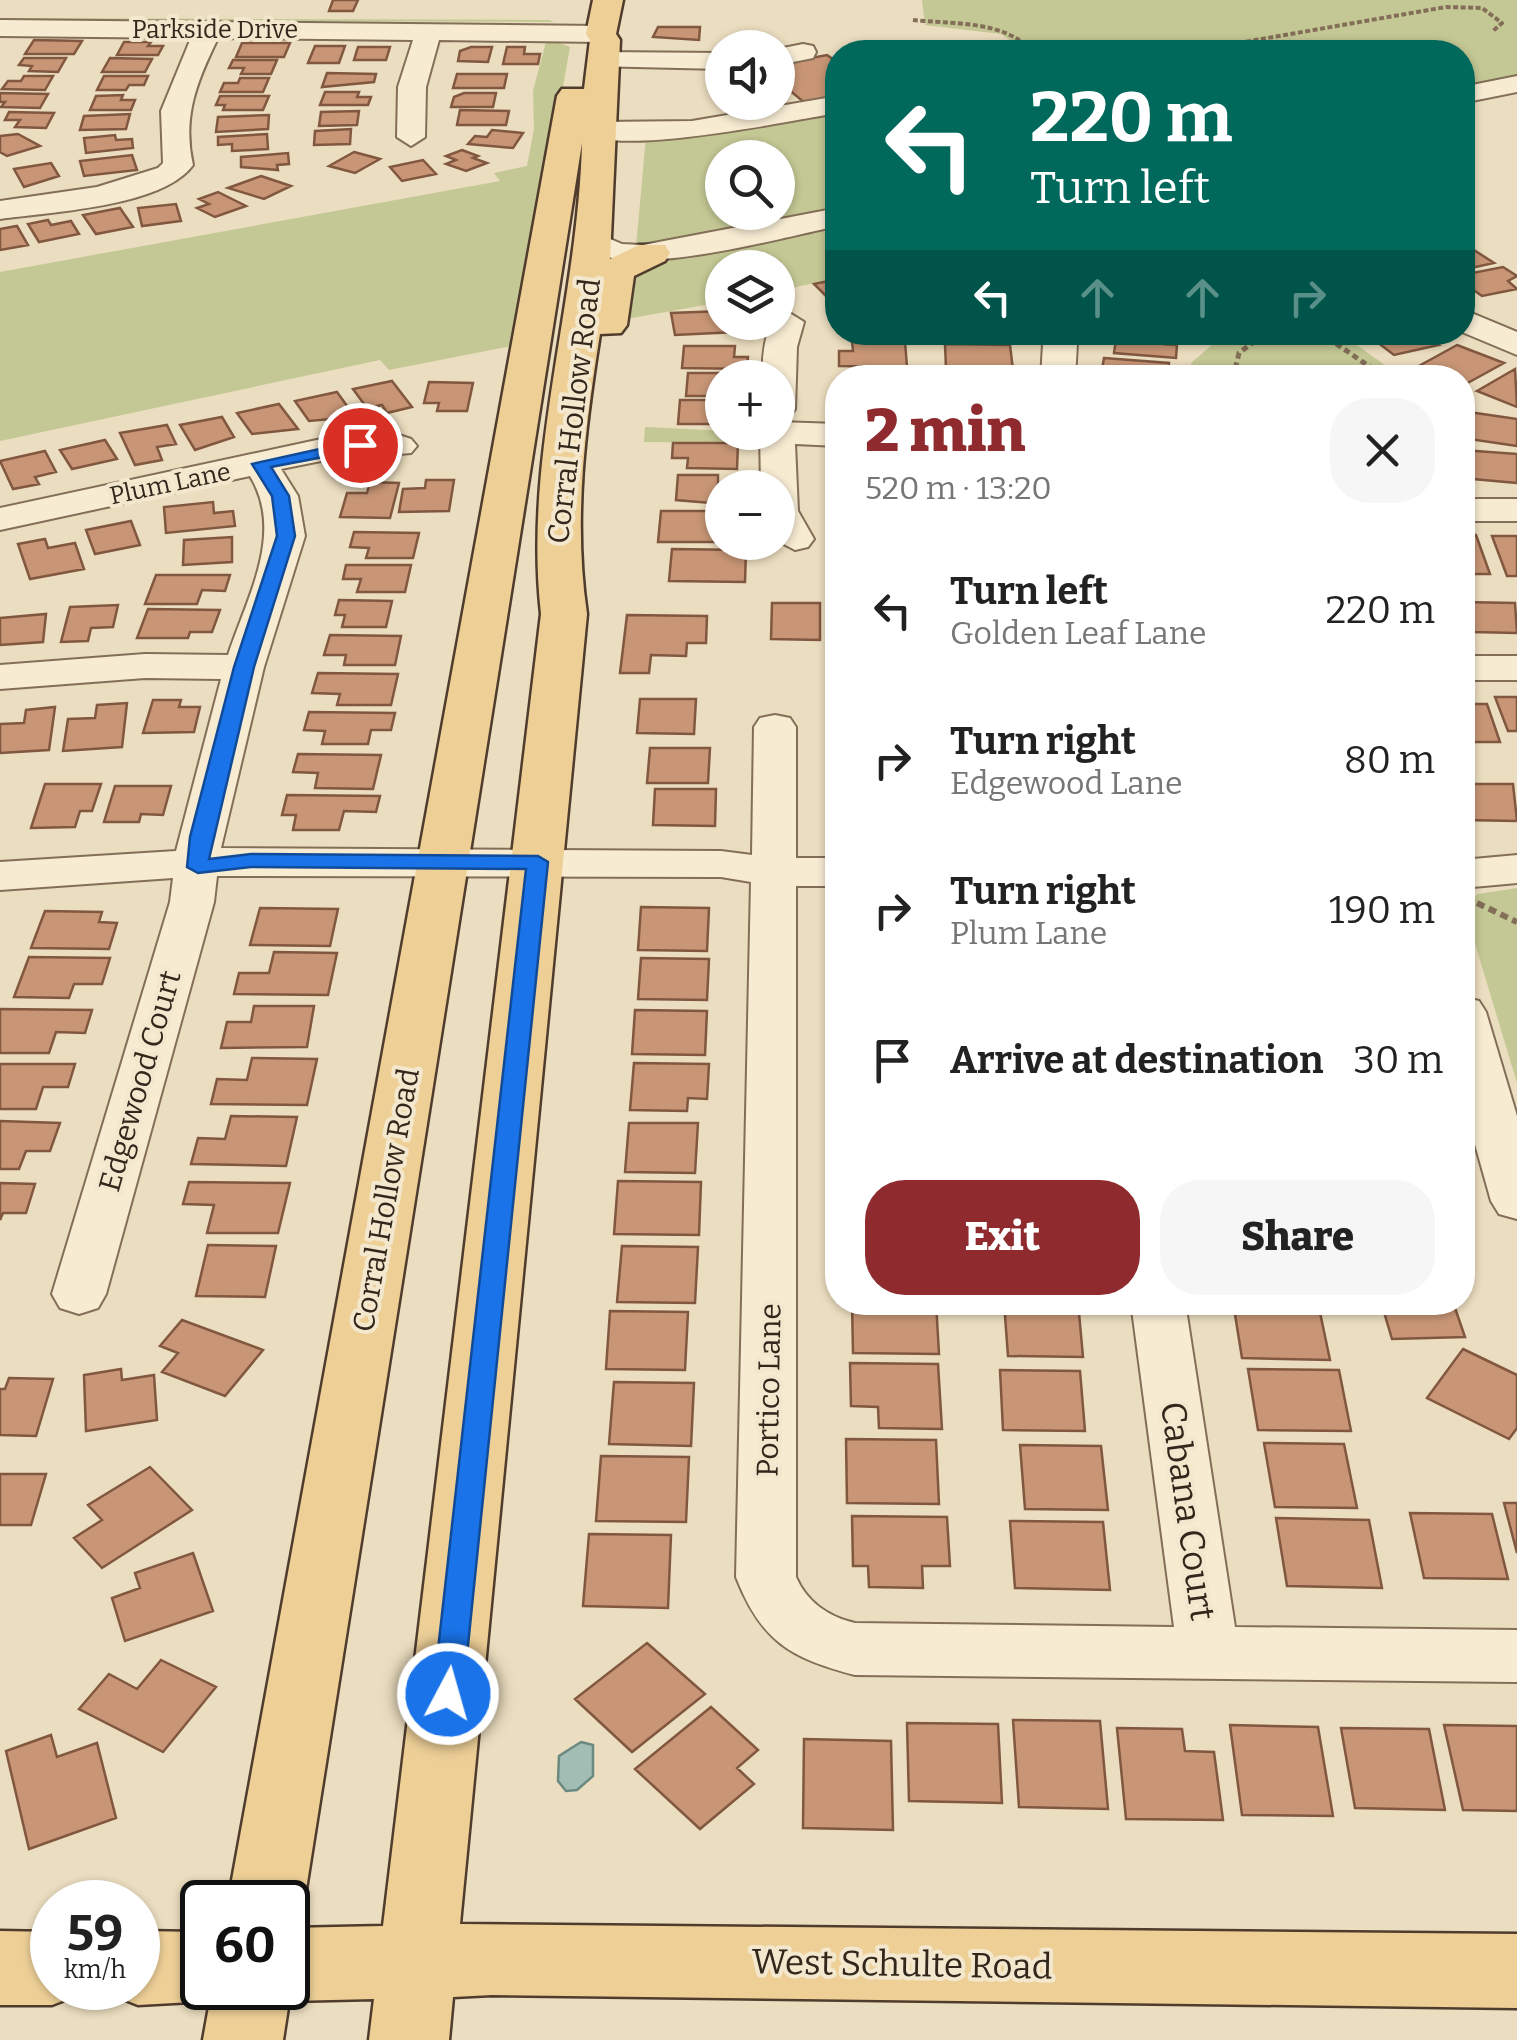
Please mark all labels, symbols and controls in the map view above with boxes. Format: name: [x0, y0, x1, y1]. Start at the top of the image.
street label: Parkside Drive: [132, 15, 298, 45]
map controls: [705, 30, 795, 560]
button: sound: [705, 30, 795, 120]
text: 220 m: [1030, 76, 1233, 160]
icon: left: [865, 80, 995, 210]
button: search: [705, 140, 795, 230]
text: Turn left: [1030, 161, 1210, 215]
button: layers: [705, 250, 795, 340]
icon: left: [965, 270, 1020, 325]
icon: ahead: [1070, 270, 1125, 325]
icon: ahead: [1175, 270, 1230, 325]
icon: right: [1280, 270, 1335, 325]
street label: Corral Hollow Road: [540, 276, 608, 546]
button: +: [705, 360, 795, 450]
text: 2 min: [865, 395, 1025, 467]
button: close: [1330, 398, 1435, 503]
pin: [318, 403, 403, 488]
icon: arrive: [333, 418, 388, 473]
street label: Plum Lane: [107, 457, 233, 511]
text: 520 m · 13:20: [865, 469, 1052, 507]
button: −: [705, 470, 795, 560]
text: Turn left: [950, 568, 1108, 614]
icon: left: [865, 583, 920, 638]
text: 220 m: [1325, 587, 1435, 633]
text: Golden Leaf Lane: [950, 614, 1207, 652]
text: Turn right: [950, 718, 1136, 764]
icon: right: [865, 733, 920, 788]
text: 80 m: [1344, 737, 1435, 783]
text: Edgewood Lane: [950, 764, 1182, 802]
text: Turn right: [950, 868, 1136, 914]
icon: right: [865, 883, 920, 938]
text: 190 m: [1329, 887, 1435, 933]
text: Plum Lane: [950, 914, 1107, 952]
street label: Edgewood Court: [91, 966, 189, 1196]
icon: arrive: [865, 1033, 920, 1088]
text: Arrive at destination: [950, 1037, 1323, 1083]
text: 30 m: [1353, 1037, 1443, 1083]
street label: Corral Hollow Road: [345, 1065, 427, 1335]
button: Exit: [865, 1180, 1140, 1295]
button: Share: [1160, 1180, 1435, 1295]
street label: Portico Lane: [749, 1303, 789, 1477]
street label: Cabana Court: [1152, 1399, 1224, 1623]
position arrow: [396, 1642, 500, 1746]
speed limit sign: 60: [180, 1880, 310, 2010]
text: 59: [67, 1903, 123, 1963]
street label: West Schulte Road: [751, 1940, 1053, 1988]
text: km/h: [64, 1955, 126, 1985]

